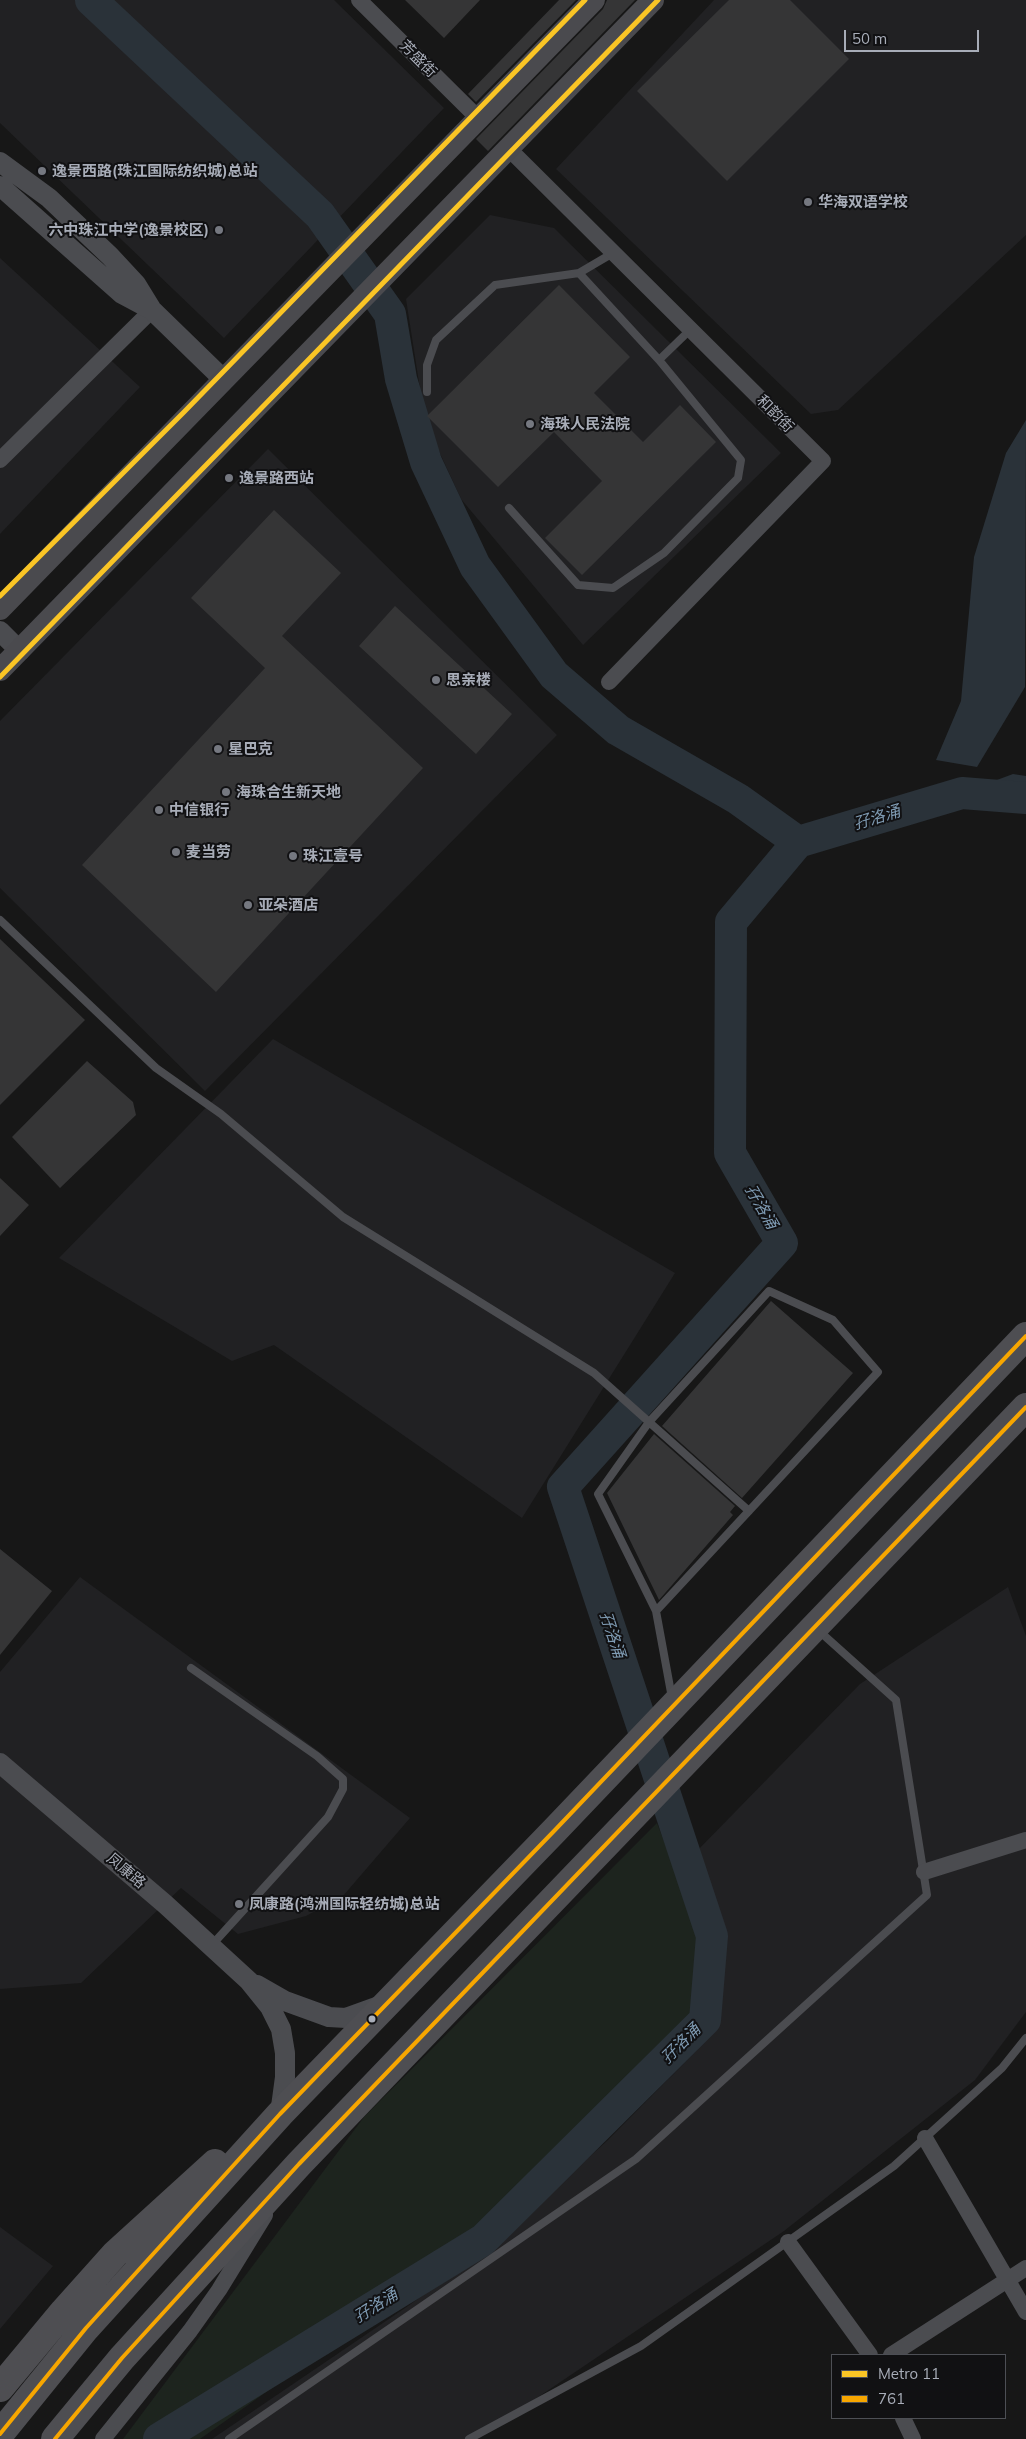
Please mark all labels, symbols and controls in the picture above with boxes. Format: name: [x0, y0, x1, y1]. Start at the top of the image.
scale bar: [846, 20, 981, 52]
text: 50 m: [852, 29, 887, 48]
street label: 芳盛街: [396, 37, 440, 81]
place label: 逸景西路(珠江国际纺织城)总站: [52, 162, 258, 180]
marker: 逸景西路(珠江国际纺织城)总站: [36, 165, 48, 177]
place label: 华海双语学校: [818, 193, 908, 211]
marker: 华海双语学校: [802, 196, 814, 208]
place label: 六中珠江中学(逸景校区): [48, 221, 209, 239]
marker: 六中珠江中学(逸景校区): [213, 224, 225, 236]
street label: 和韵街: [753, 392, 797, 436]
place label: 海珠人民法院: [540, 415, 630, 433]
marker: 海珠人民法院: [524, 418, 536, 430]
place label: 逸景路西站: [239, 469, 314, 487]
marker: 逸景路西站: [223, 472, 235, 484]
place label: 思亲楼: [446, 671, 491, 689]
marker: 思亲楼: [430, 674, 442, 686]
place label: 星巴克: [228, 740, 273, 758]
marker: 星巴克: [212, 743, 224, 755]
place label: 海珠合生新天地: [236, 783, 341, 801]
marker: 海珠合生新天地: [220, 786, 232, 798]
place label: 中信银行: [169, 801, 229, 819]
water label: 孖洛涌: [851, 802, 903, 834]
marker: 中信银行: [153, 804, 165, 816]
place label: 麦当劳: [186, 843, 231, 861]
marker: 麦当劳: [170, 846, 182, 858]
place label: 珠江壹号: [303, 847, 363, 865]
marker: 珠江壹号: [287, 850, 299, 862]
place label: 亚朵酒店: [258, 896, 318, 914]
marker: 亚朵酒店: [242, 899, 254, 911]
water label: 孖洛涌: [741, 1181, 781, 1233]
water label: 孖洛涌: [595, 1609, 629, 1661]
street label: 凤康路: [103, 1850, 149, 1892]
place label: 凤康路(鸿洲国际轻纺城)总站: [249, 1895, 440, 1913]
marker: 凤康路(鸿洲国际轻纺城)总站: [233, 1898, 245, 1910]
unlabelled marker: [367, 2014, 377, 2024]
water label: 孖洛涌: [657, 2020, 705, 2068]
water label: 孖洛涌: [351, 2285, 401, 2327]
legend: [831, 2354, 1006, 2419]
text: Metro 11: [878, 2364, 940, 2383]
text: 761: [878, 2389, 905, 2408]

